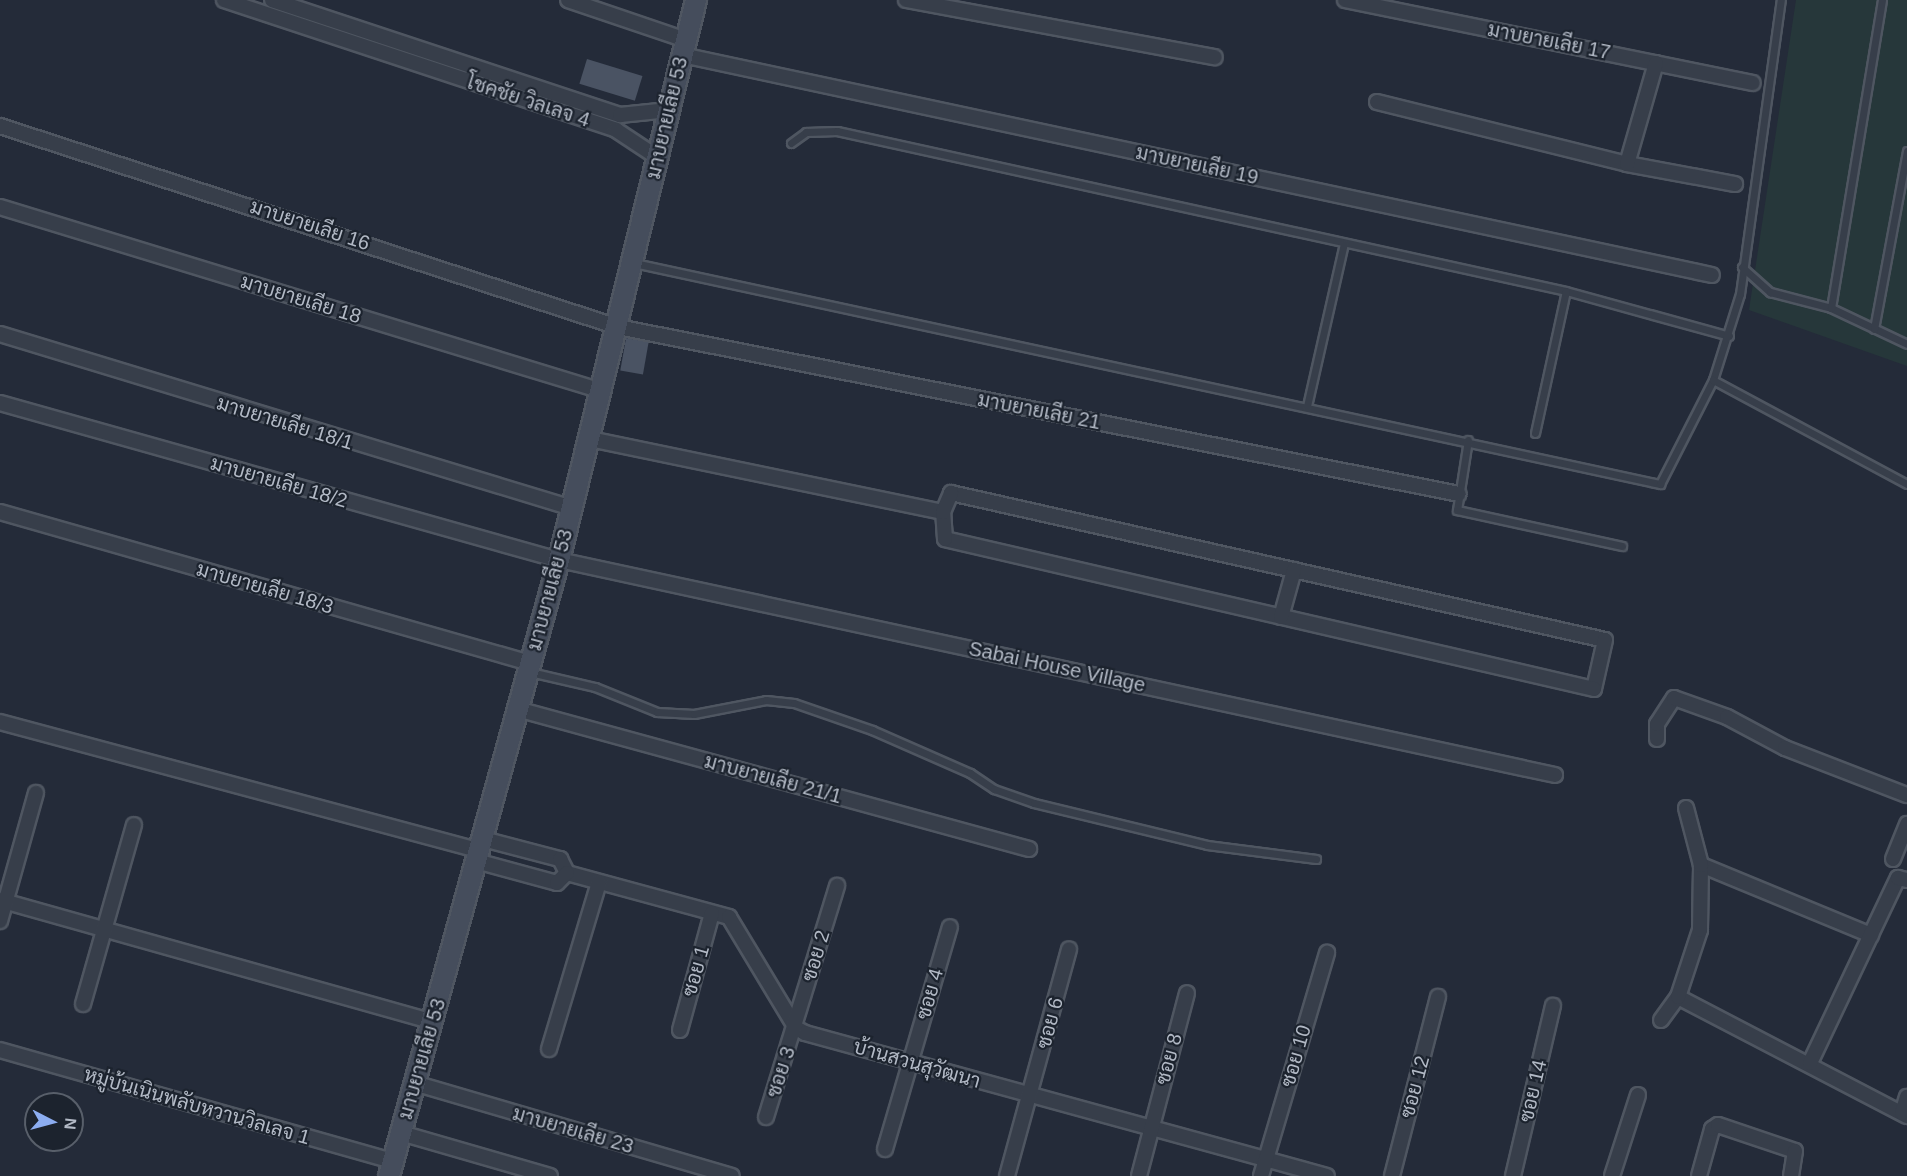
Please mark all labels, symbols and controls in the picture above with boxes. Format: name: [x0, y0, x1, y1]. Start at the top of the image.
street label: มาบยายเลีย 17: [1486, 17, 1612, 65]
street label: มาบยายเลีย 53: [641, 55, 693, 181]
street label: โชคชัย วิลเลจ 4: [463, 70, 593, 132]
street label: มาบยายเลีย 19: [1134, 140, 1260, 190]
street label: มาบยายเลีย 16: [247, 194, 373, 256]
street label: มาบยายเลีย 18: [238, 269, 364, 329]
street label: มาบยายเลีย 21: [976, 387, 1102, 435]
street label: มาบยายเลีย 18/1: [214, 391, 356, 455]
street label: มาบยายเลีย 18/2: [208, 451, 350, 513]
street label: มาบยายเลีย 53: [522, 527, 578, 653]
street label: มาบยายเลีย 18/3: [194, 557, 336, 619]
street label: Sabai House Village: [967, 637, 1147, 697]
street label: มาบยายเลีย 21/1: [702, 749, 844, 809]
street label: ซอย 2: [797, 928, 835, 984]
street label: ซอย 1: [677, 943, 715, 999]
street label: ซอย 4: [911, 966, 949, 1022]
street label: ซอย 6: [1032, 995, 1068, 1051]
street label: มาบยายเลีย 53: [393, 996, 451, 1122]
street label: ซอย 10: [1276, 1022, 1316, 1090]
street label: ซอย 8: [1151, 1031, 1187, 1087]
street label: บ้านสวนสุวัฒนา: [851, 1034, 983, 1094]
street label: ซอย 3: [762, 1043, 800, 1101]
street label: ซอย 12: [1395, 1053, 1435, 1121]
street label: ซอย 14: [1514, 1057, 1552, 1125]
street label: หมู่บ้นเนินพลับหวานวิลเลจ 1: [81, 1062, 313, 1150]
north arrow: [24, 1092, 84, 1152]
street label: มาบยายเลีย 23: [510, 1101, 636, 1159]
text: N: [61, 1117, 79, 1130]

